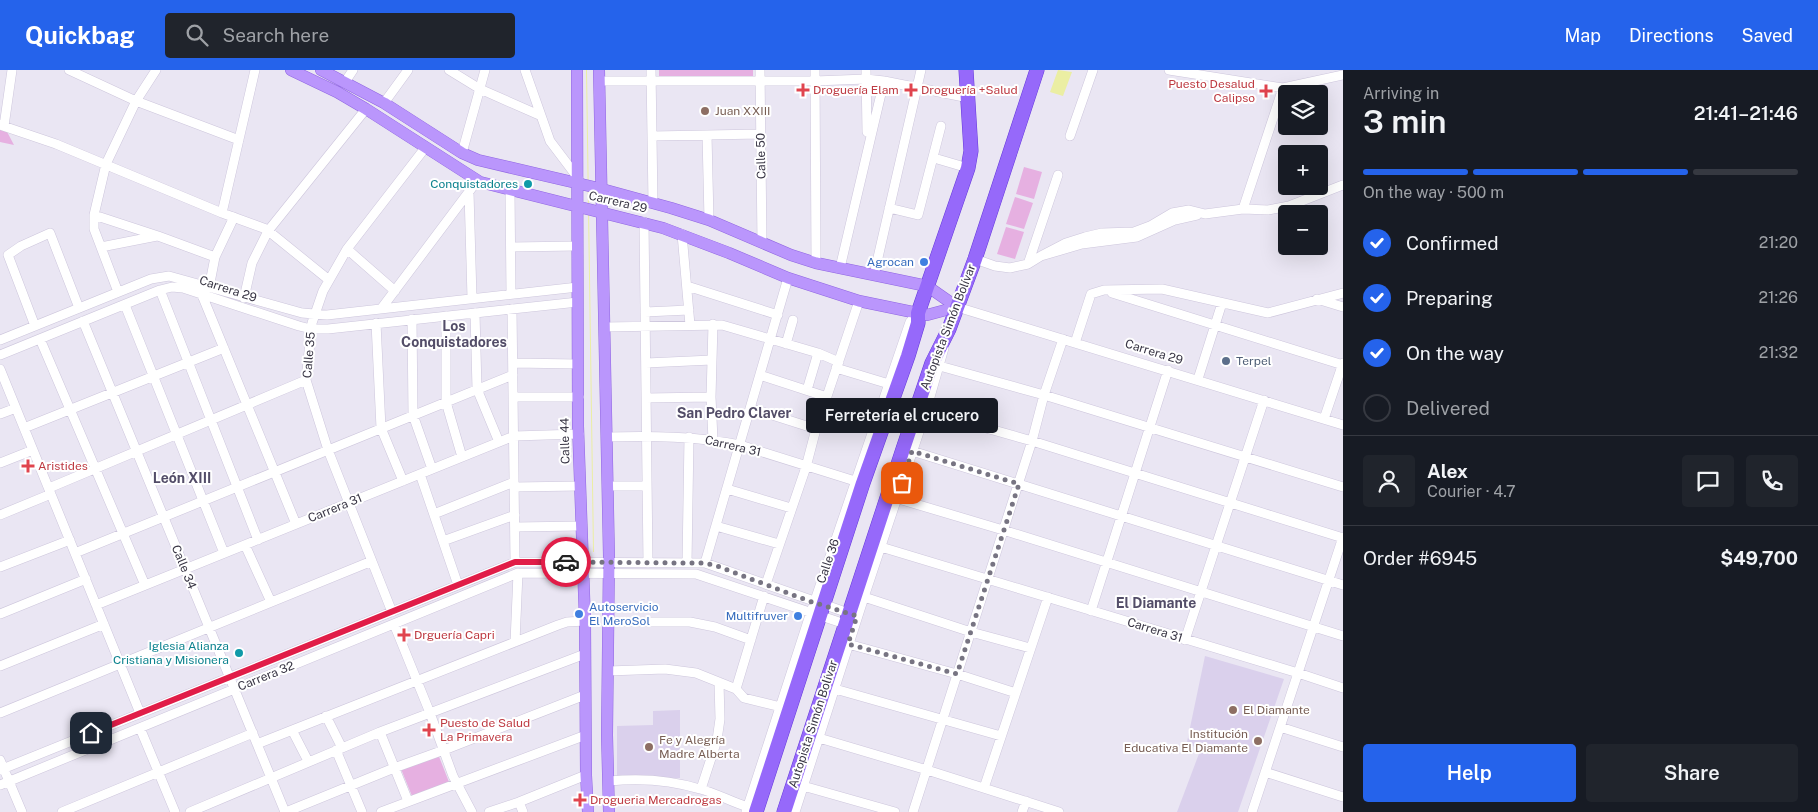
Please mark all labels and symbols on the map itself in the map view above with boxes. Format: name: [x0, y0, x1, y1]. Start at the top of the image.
place label: Puesto Desalud Calipso: [1168, 77, 1255, 105]
place label: Droguería Elam: [813, 83, 899, 97]
place label: Droguería +Salud: [921, 83, 1018, 97]
marker: Droguería Elam: [797, 84, 809, 96]
marker: Droguería +Salud: [905, 84, 917, 96]
marker: Puesto Desalud Calipso: [1259, 84, 1273, 98]
place label: Juan XXIII: [715, 104, 770, 118]
marker: Juan XXIII: [699, 105, 711, 117]
street label: Calle 50: [754, 133, 768, 179]
place label: Conquistadores: [430, 177, 518, 191]
marker: Conquistadores: [522, 178, 534, 190]
street label: Carrera 29: [587, 188, 649, 216]
place label: Agrocan: [867, 255, 914, 269]
marker: Agrocan: [918, 256, 930, 268]
street label: Autopista Simón Bolívar: [918, 262, 979, 392]
street label: Carrera 29: [198, 273, 258, 305]
district label: Los Conquistadores: [401, 318, 507, 350]
street label: Calle 35: [300, 331, 318, 379]
street label: Carrera 29: [1123, 337, 1185, 367]
place label: Terpel: [1236, 354, 1272, 368]
marker: Terpel: [1220, 355, 1232, 367]
callout: Ferretería el crucero: [806, 398, 998, 433]
district label: San Pedro Claver: [677, 405, 792, 421]
street label: Calle 44: [558, 417, 572, 464]
street label: Carrera 31: [703, 433, 763, 459]
place label: Aristides: [38, 459, 88, 473]
marker: Aristides: [22, 460, 34, 472]
pin: [881, 462, 923, 504]
district label: León XIII: [153, 470, 211, 486]
street label: Carrera 31: [306, 491, 364, 525]
courier: [541, 537, 591, 587]
street label: Calle 36: [814, 537, 842, 585]
street label: Calle 34: [169, 543, 199, 592]
district label: El Diamante: [1116, 595, 1196, 611]
place label: Autoservicio El MeroSol: [589, 600, 659, 628]
marker: Autoservicio El MeroSol: [573, 608, 585, 620]
place label: Multifruver: [726, 609, 788, 623]
marker: Multifruver: [792, 610, 804, 622]
street label: Carrera 31: [1126, 615, 1184, 645]
place label: Drguería Capri: [414, 628, 495, 642]
marker: Drguería Capri: [398, 629, 410, 641]
place label: Iglesia Alianza Cristiana y Misionera: [113, 639, 229, 667]
marker: Iglesia Alianza Cristiana y Misionera: [233, 647, 245, 659]
street label: Carrera 32: [236, 658, 296, 694]
street label: Autopista Simón Bolívar: [786, 658, 840, 790]
place label: El Diamante: [1243, 703, 1310, 717]
marker: El Diamante: [1227, 704, 1239, 716]
pin: [70, 712, 112, 754]
place label: Puesto de Salud La Primavera: [440, 716, 530, 744]
marker: Puesto de Salud La Primavera: [422, 723, 436, 737]
place label: Institución Educativa El Diamante: [1124, 727, 1248, 755]
place label: Fe y Alegría Madre Alberta: [659, 733, 740, 761]
marker: Institución Educativa El Diamante: [1252, 735, 1264, 747]
marker: Fe y Alegría Madre Alberta: [643, 741, 655, 753]
place label: Drogueria Mercadrogas: [590, 793, 721, 807]
marker: Drogueria Mercadrogas: [574, 794, 586, 806]

